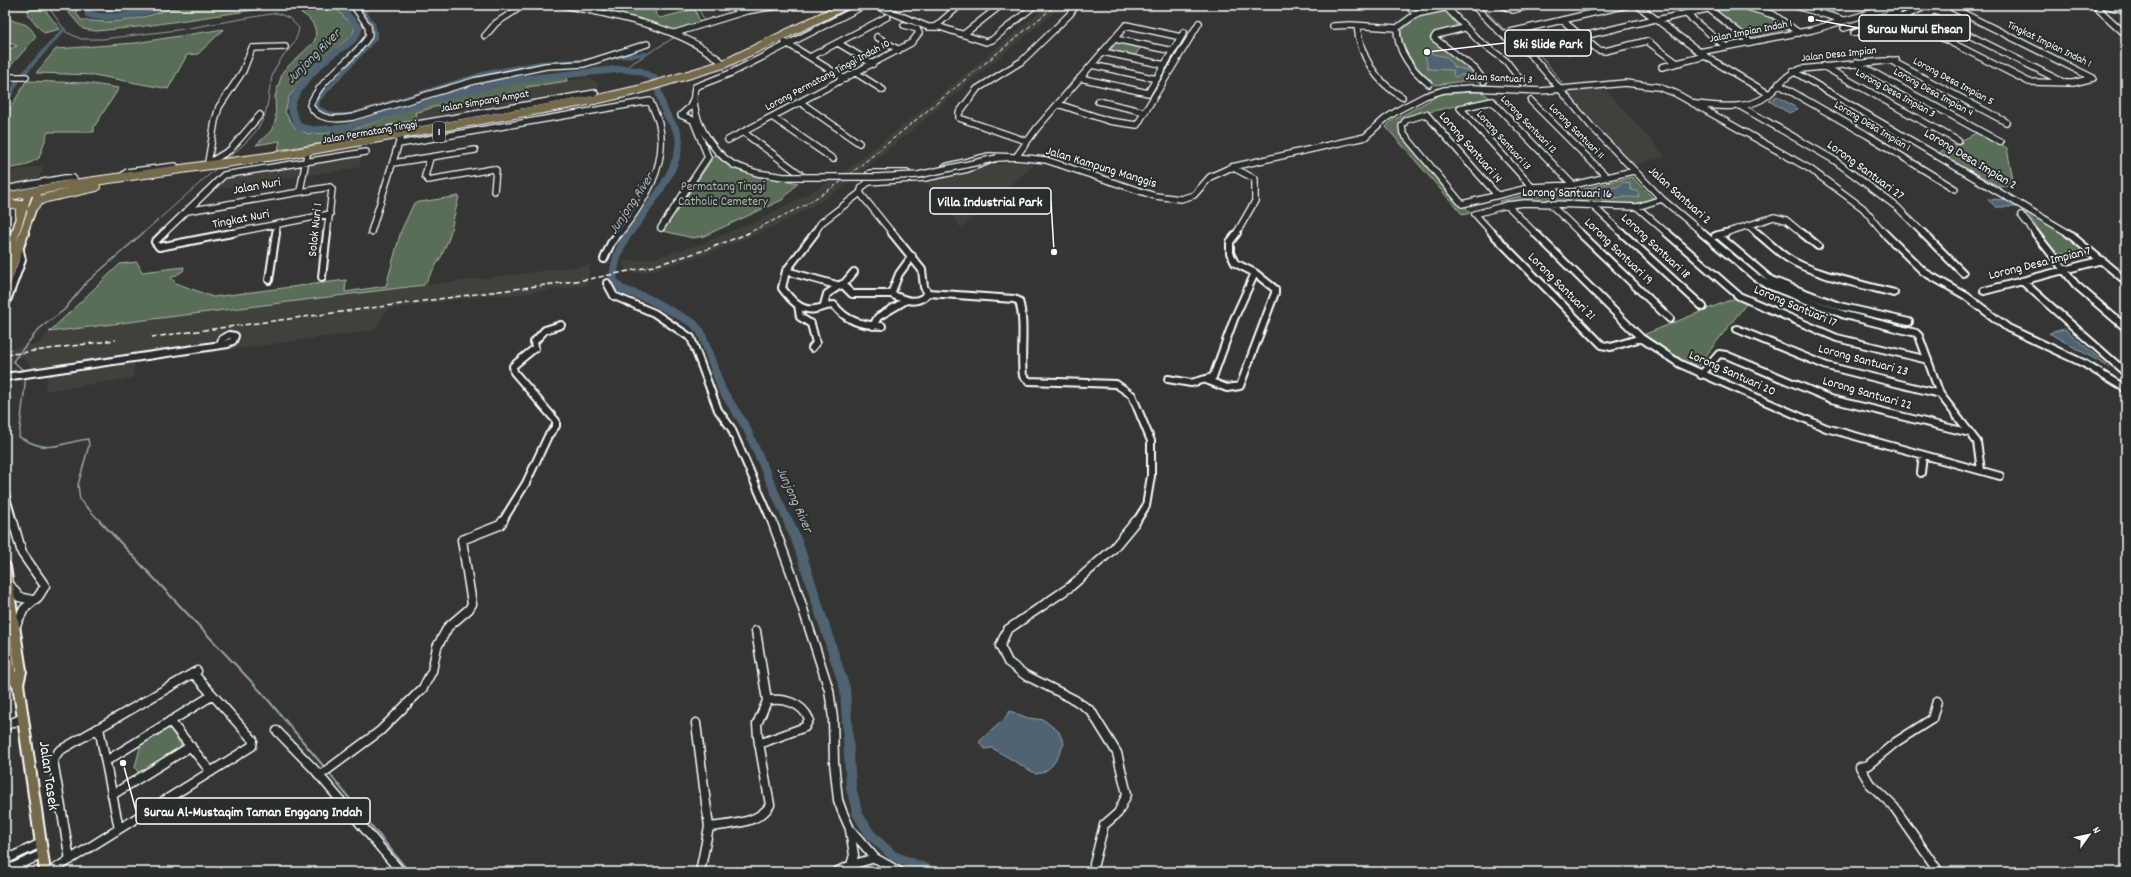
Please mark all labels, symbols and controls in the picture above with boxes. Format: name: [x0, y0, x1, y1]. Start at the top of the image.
callout: Surau Nurul Ehsan: [1859, 15, 1970, 41]
street label: Jalan Impian Indah 1: [1708, 16, 1794, 48]
street label: Tingkat Impian Indah 1: [2004, 18, 2094, 72]
text: Surau Nurul Ehsan: [1867, 20, 1963, 40]
water label: Junjong River: [282, 24, 347, 89]
callout: Ski Slide Park: [1505, 30, 1591, 56]
text: Ski Slide Park: [1513, 35, 1583, 55]
street label: Lorong Permatang Tinggi Indah 10: [763, 36, 893, 116]
street label: Jalan Desa Impian: [1801, 43, 1877, 67]
street label: Lorong Desa Impian 5: [1910, 54, 1996, 110]
street label: Lorong Desa Impian 4: [1890, 64, 1976, 122]
street label: Lorong Desa Impian 3: [1852, 65, 1938, 123]
street label: Jalan Santuari 3: [1465, 69, 1533, 89]
street label: Jalan Simpang Ampat: [440, 86, 530, 118]
street label: Lorong Santuari 12: [1496, 92, 1560, 158]
street label: Lorong Desa Impian 1: [1831, 98, 1913, 156]
street label: Lorong Santuari 11: [1544, 100, 1608, 164]
street label: Lorong Santuari 14: [1434, 108, 1506, 188]
street label: Lorong Santuari 13: [1472, 108, 1534, 175]
street label: Jalan Permatang Tinggi: [321, 117, 419, 149]
road number: 1: [433, 122, 445, 142]
street label: Lorong Desa Impian 2: [1920, 125, 2020, 195]
street label: Lorong Santuari 27: [1822, 136, 1908, 206]
street label: Jalan Kampung Manggis: [1043, 142, 1159, 194]
street label: Jalan Santuari 2: [1643, 162, 1715, 230]
water label: Junjong River: [604, 168, 661, 239]
street label: Jalan Nuri: [232, 173, 283, 201]
park label: Permatang Tinggi Catholic Cemetery: [678, 178, 769, 212]
street label: Lorong Santuari 16: [1522, 184, 1612, 204]
callout: Villa Industrial Park: [930, 188, 1051, 214]
text: Villa Industrial Park: [938, 193, 1043, 213]
street label: Solok Nuri 1: [304, 202, 328, 258]
street label: Tingkat Nuri: [211, 205, 272, 235]
street label: Lorong Santuari 18: [1616, 210, 1694, 284]
street label: Lorong Santuari 19: [1579, 214, 1657, 290]
street label: Lorong Desa Impian 7: [1987, 242, 2093, 286]
street label: Lorong Santuari 21: [1523, 249, 1599, 325]
street label: Lorong Santuari 17: [1750, 281, 1840, 333]
street label: Lorong Santuari 23: [1816, 340, 1910, 382]
street label: Lorong Santuari 20: [1685, 346, 1779, 402]
street label: Lorong Santuari 22: [1820, 372, 1914, 416]
water label: Junjong River: [771, 464, 818, 538]
street label: Jalan Tasek: [32, 740, 64, 812]
callout: Surau Al-Mustaqim Taman Enggang Indah: [136, 798, 370, 824]
text: Surau Al-Mustaqim Taman Enggang Indah: [144, 803, 363, 823]
north arrow: [2069, 815, 2109, 855]
text: N: [2088, 824, 2104, 838]

